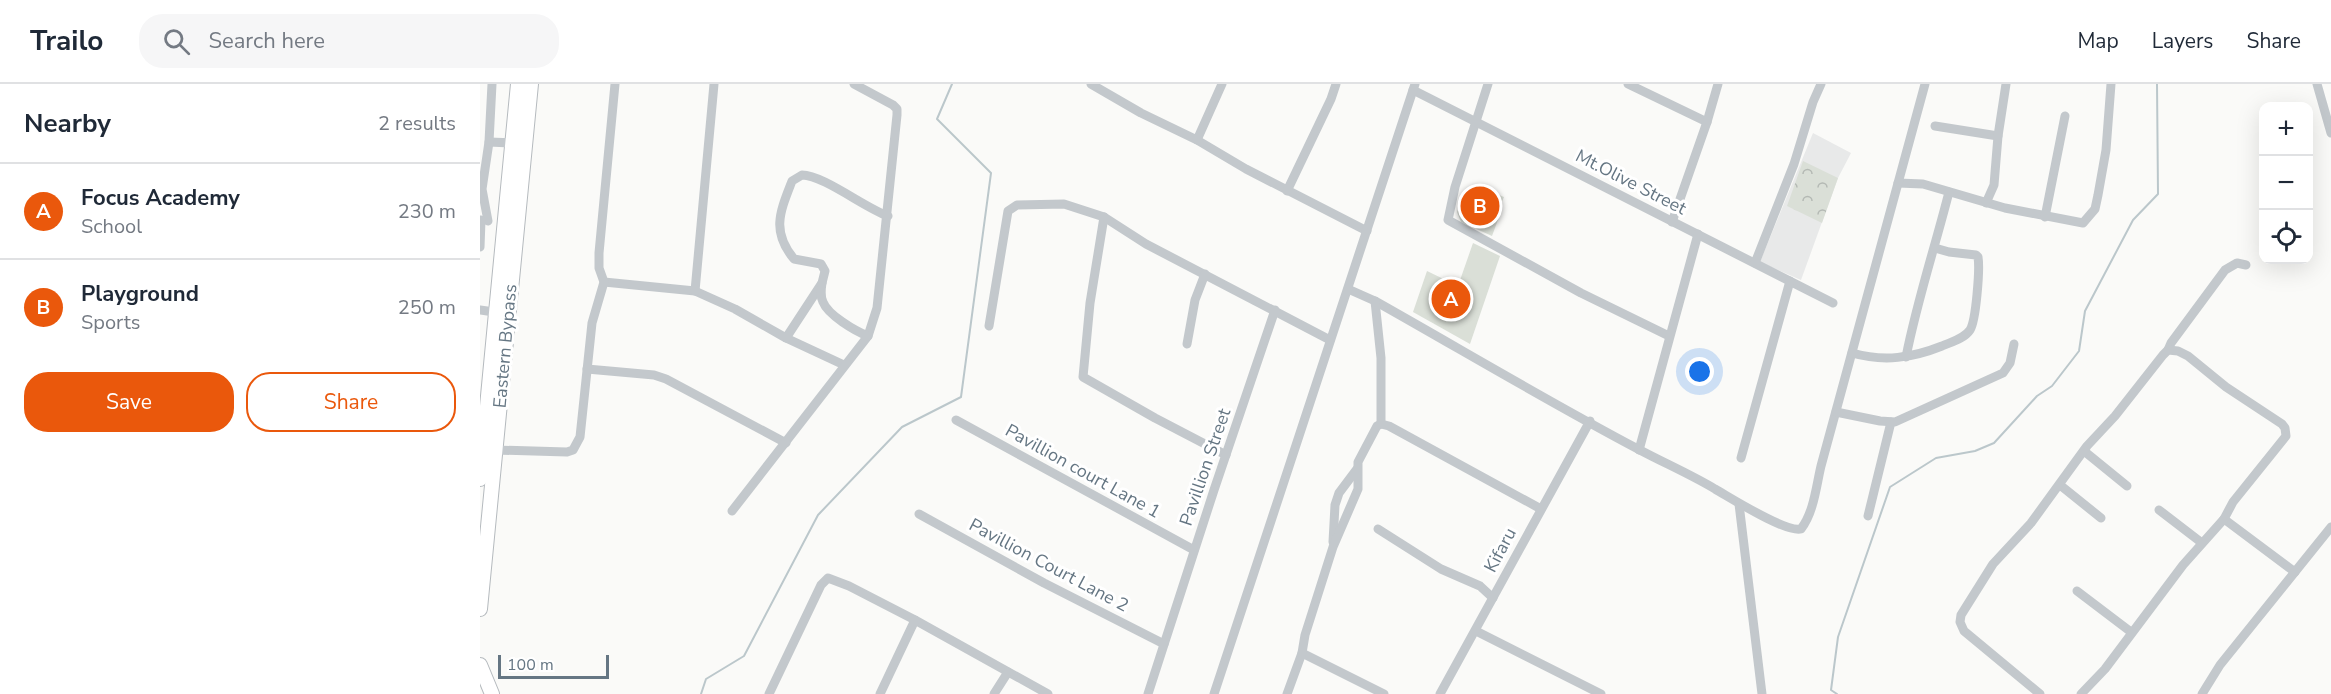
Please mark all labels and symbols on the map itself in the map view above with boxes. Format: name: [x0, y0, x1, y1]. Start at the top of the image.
street label: Mt.Olive Street: [1572, 144, 1691, 221]
pin: B: [1460, 184, 1500, 228]
pin: A: [1432, 276, 1470, 322]
street label: Eastern Bypass: [488, 283, 522, 409]
your location: [1685, 357, 1714, 386]
street label: Pavillion Street: [1174, 404, 1237, 529]
street label: Pavillion court Lane 1: [1001, 418, 1165, 524]
street label: Pavillion Court Lane 2: [965, 513, 1133, 617]
street label: Kifaru: [1478, 523, 1522, 577]
scale bar: [498, 652, 609, 680]

